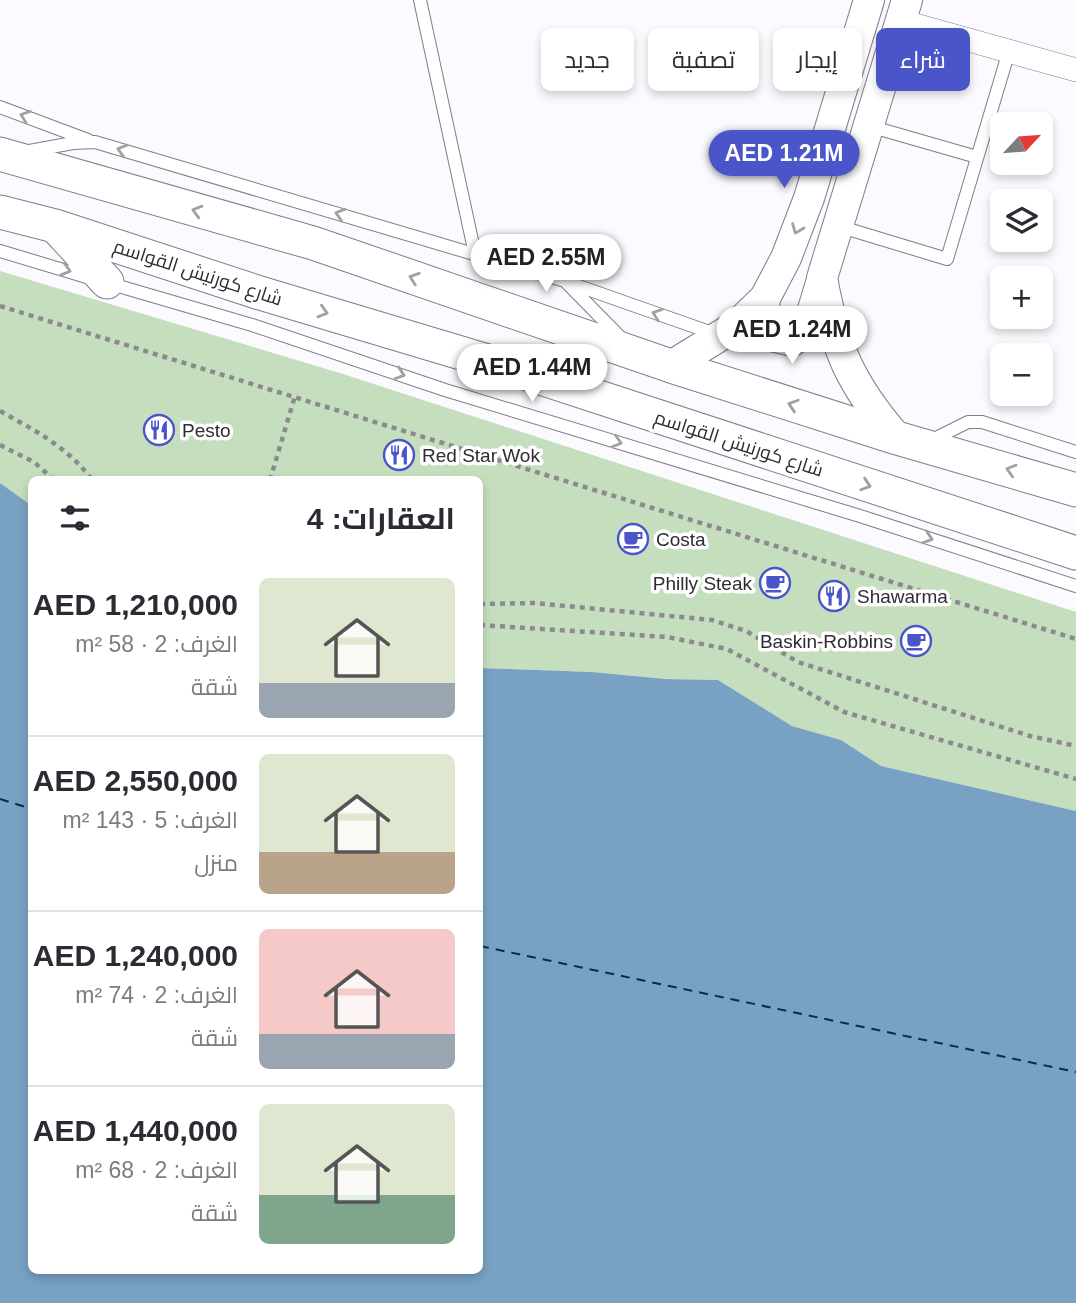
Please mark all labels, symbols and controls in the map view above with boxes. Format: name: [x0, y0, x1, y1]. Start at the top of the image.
chip: جديد: [541, 28, 634, 91]
chip: تصفية: [648, 28, 759, 91]
chip: إيجار: [773, 28, 862, 91]
chip: شراء: [876, 28, 970, 91]
one-way arrow: [19, 110, 31, 124]
north arrow: [990, 112, 1054, 175]
map controls: [990, 112, 1053, 406]
pin: AED 1.21M: [704, 130, 864, 190]
text: AED 1.21M: [725, 140, 843, 166]
one-way arrow: [116, 144, 128, 159]
button: layers: [990, 189, 1053, 252]
one-way arrow: [191, 205, 203, 220]
one-way arrow: [334, 207, 346, 222]
one-way arrow: [791, 222, 805, 234]
pin: AED 2.55M: [466, 234, 626, 294]
street label: شارع كورنيش القواسم: [110, 235, 285, 313]
text: AED 2.55M: [487, 244, 605, 270]
one-way arrow: [59, 262, 71, 277]
button: +: [990, 266, 1053, 329]
one-way arrow: [409, 272, 421, 286]
one-way arrow: [316, 303, 328, 318]
pin: AED 1.24M: [712, 306, 872, 366]
one-way arrow: [651, 308, 663, 322]
text: AED 1.24M: [733, 316, 851, 342]
button: −: [990, 343, 1053, 406]
pin: AED 1.44M: [452, 344, 612, 404]
text: AED 1.44M: [473, 354, 591, 380]
one-way arrow: [393, 366, 405, 380]
one-way arrow: [787, 398, 799, 413]
street label: شارع كورنيش القواسم: [651, 406, 826, 484]
restaurant icon: Pesto: [142, 413, 176, 447]
place label: Pesto: [182, 420, 231, 441]
one-way arrow: [611, 433, 623, 448]
restaurant icon: Red Star Wok: [382, 438, 416, 472]
place label: Red Star Wok: [422, 445, 540, 466]
one-way arrow: [1005, 464, 1017, 479]
one-way arrow: [859, 477, 872, 491]
icon: filters: [56, 499, 94, 537]
text: العقارات: 4: [307, 502, 455, 535]
cafe icon: Costa: [616, 522, 650, 556]
place label: Costa: [656, 529, 706, 550]
one-way arrow: [921, 530, 934, 544]
cafe icon: Philly Steak: [758, 566, 792, 600]
place label: Philly Steak: [653, 573, 752, 594]
restaurant icon: Shawarma: [817, 579, 851, 613]
place label: Shawarma: [857, 586, 948, 607]
text: AED 1,210,000: [33, 588, 238, 621]
icon: home: [315, 606, 399, 690]
cafe icon: Baskin-Robbins: [899, 624, 933, 658]
text: الغرف: 2 · 58 m²: [75, 631, 238, 657]
place label: Baskin-Robbins: [760, 631, 893, 652]
text: شقة: [191, 674, 238, 700]
text: AED 2,550,000: [33, 764, 238, 797]
icon: home: [315, 782, 399, 866]
text: الغرف: 5 · 143 m²: [63, 807, 238, 833]
text: منزل: [194, 850, 238, 876]
text: AED 1,240,000: [33, 939, 238, 972]
icon: home: [315, 957, 399, 1041]
text: الغرف: 2 · 74 m²: [75, 982, 238, 1008]
text: شقة: [191, 1025, 238, 1051]
text: AED 1,440,000: [33, 1114, 238, 1147]
icon: home: [315, 1132, 399, 1216]
text: الغرف: 2 · 68 m²: [75, 1157, 238, 1183]
text: شقة: [191, 1200, 238, 1226]

